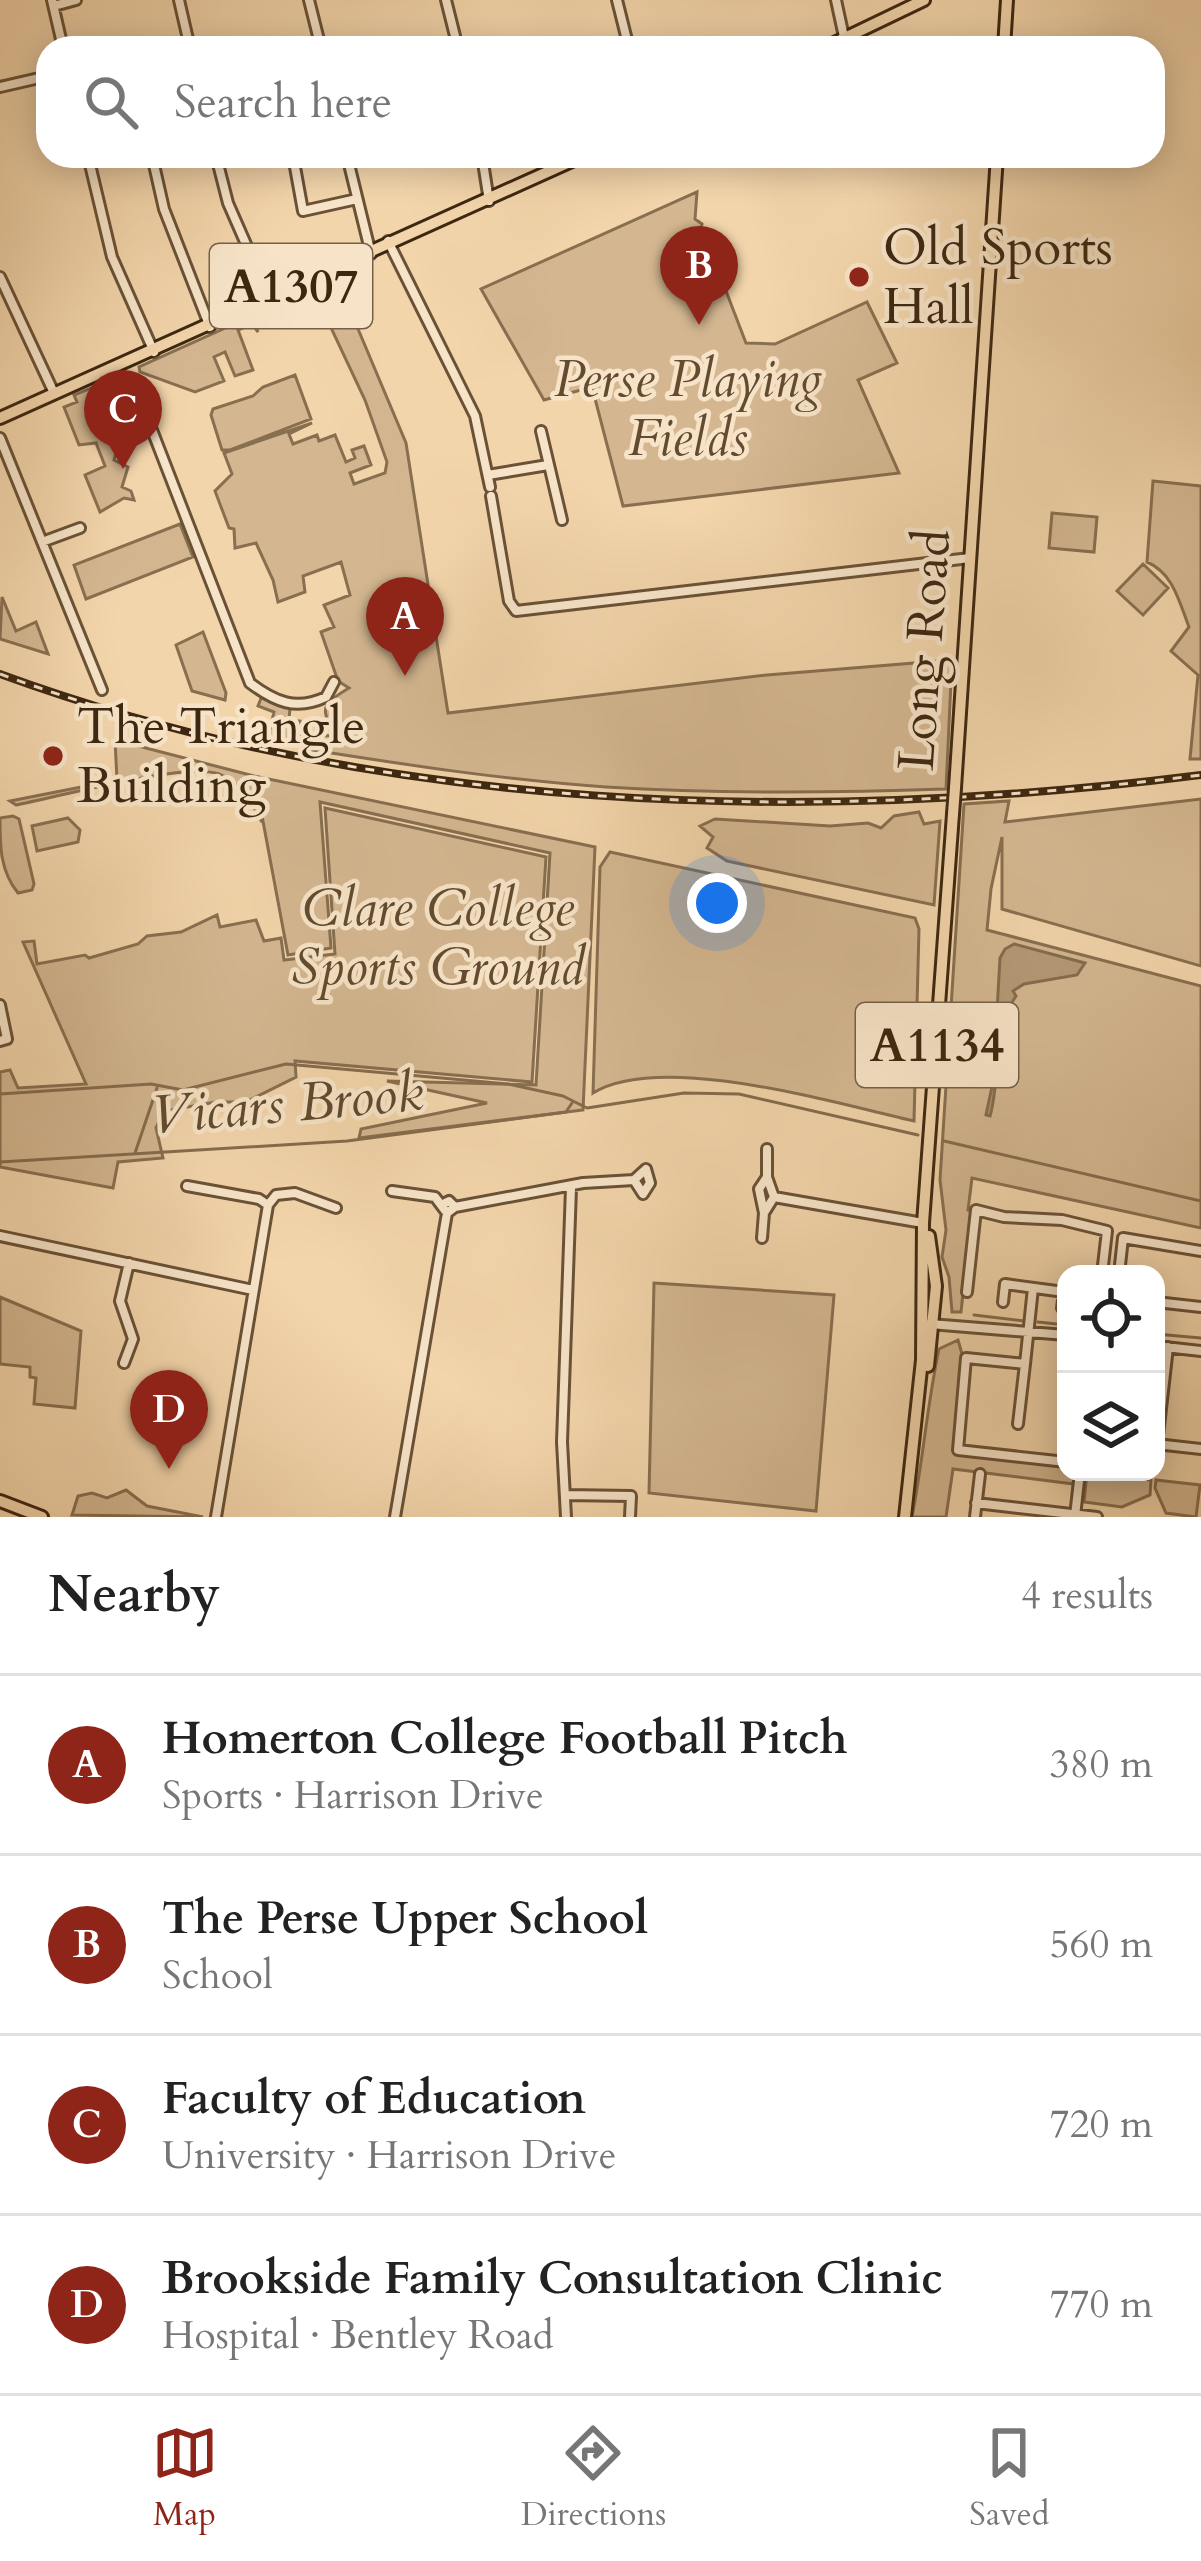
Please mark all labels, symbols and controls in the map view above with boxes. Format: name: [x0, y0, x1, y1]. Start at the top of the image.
search box: [36, 36, 1165, 168]
icon: search: [78, 69, 144, 135]
text: Search here: [174, 72, 392, 133]
place label: Old Sports Hall: [883, 213, 1113, 342]
pin: B: [660, 226, 738, 325]
road number: A1307: [210, 244, 372, 328]
marker: Old Sports Hall: [846, 264, 872, 290]
park label: Perse Playing Fields: [554, 345, 822, 474]
pin: C: [84, 370, 162, 469]
street label: Long Road: [882, 527, 968, 773]
pin: A: [366, 577, 444, 676]
place label: The Triangle Building: [77, 692, 365, 821]
marker: The Triangle Building: [40, 743, 66, 769]
your location: [687, 873, 747, 933]
park label: Clare College Sports Ground: [292, 874, 587, 1003]
road number: A1134: [856, 1003, 1018, 1087]
water label: Vicars Brook: [148, 1057, 427, 1153]
map controls: [1057, 1265, 1165, 1481]
button: locate: [1057, 1265, 1165, 1373]
pin: D: [130, 1370, 208, 1469]
button: layers: [1057, 1373, 1165, 1481]
text: Nearby: [48, 1560, 220, 1630]
text: 4 results: [1021, 1569, 1153, 1622]
text: Homerton College Football Pitch: [162, 1708, 847, 1769]
text: A: [72, 1738, 102, 1791]
text: 380 m: [1050, 1738, 1153, 1791]
text: Sports · Harrison Drive: [162, 1769, 544, 1822]
text: The Perse Upper School: [162, 1888, 648, 1949]
text: B: [73, 1918, 101, 1971]
text: 560 m: [1050, 1918, 1153, 1971]
text: School: [162, 1949, 273, 2002]
text: Faculty of Education: [162, 2068, 586, 2129]
text: C: [72, 2098, 102, 2151]
text: 720 m: [1050, 2098, 1153, 2151]
text: University · Harrison Drive: [162, 2129, 616, 2182]
text: Brookside Family Consultation Clinic: [162, 2248, 943, 2309]
text: D: [70, 2278, 104, 2331]
text: 770 m: [1050, 2278, 1153, 2331]
text: Hospital · Bentley Road: [162, 2309, 554, 2362]
tab: Map: [152, 2420, 218, 2537]
tab: Directions: [521, 2420, 666, 2537]
tab: Saved: [969, 2420, 1049, 2537]

